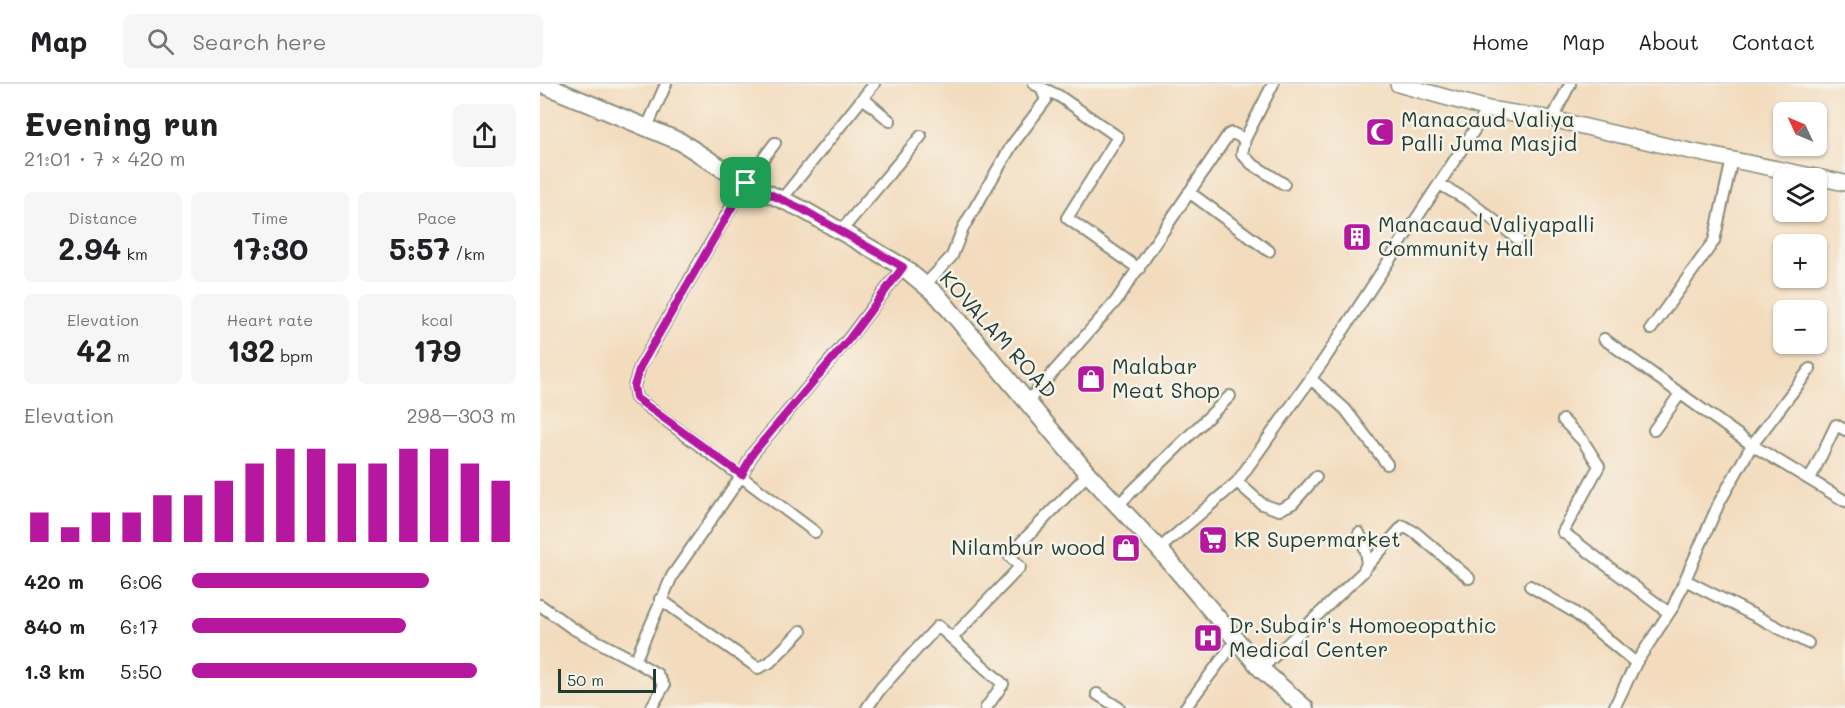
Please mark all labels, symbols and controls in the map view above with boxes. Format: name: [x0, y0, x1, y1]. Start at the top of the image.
search box: [123, 14, 543, 68]
text: Map: [30, 23, 87, 59]
icon: search: [144, 25, 177, 58]
text: Search here: [192, 27, 326, 56]
text: Home: [1472, 28, 1529, 55]
text: Map: [1562, 28, 1605, 55]
text: About: [1638, 28, 1699, 55]
text: Contact: [1732, 28, 1815, 55]
text: Evening run: [24, 101, 218, 144]
north arrow: [1773, 102, 1827, 156]
map controls: [1773, 102, 1827, 354]
button: share: [453, 104, 516, 167]
place label: Manacaud Valiya Palli Juma Masjid: [1401, 105, 1577, 156]
mosque icon: Manacaud Valiya Palli Juma Masjid: [1364, 116, 1396, 148]
text: 21:01 · 7 × 420 m: [24, 145, 185, 171]
pin: [720, 157, 771, 208]
icon: arrive: [729, 166, 762, 199]
button: layers: [1773, 168, 1827, 222]
text: Distance: [69, 207, 137, 228]
text: Time: [252, 207, 288, 228]
text: Pace: [417, 207, 457, 228]
place label: Manacaud Valiyapalli Community Hall: [1378, 210, 1595, 261]
building icon: Manacaud Valiyapalli Community Hall: [1341, 221, 1373, 253]
text: 2.94: [58, 228, 121, 268]
text: 17:30: [232, 228, 308, 268]
text: 5:57: [389, 228, 450, 268]
button: +: [1773, 234, 1827, 288]
text: km: [121, 243, 148, 264]
text: /km: [450, 243, 485, 264]
street label: KOVALAM ROAD: [935, 265, 1063, 403]
button: −: [1773, 300, 1827, 354]
text: Elevation: [67, 309, 139, 330]
text: Heart rate: [227, 309, 313, 330]
text: kcal: [421, 309, 453, 330]
text: 42: [76, 330, 112, 370]
text: 132: [227, 330, 275, 370]
text: 179: [413, 330, 461, 370]
text: m: [112, 345, 130, 366]
text: bpm: [275, 345, 313, 366]
place label: Malabar Meat Shop: [1112, 352, 1220, 403]
shop icon: Malabar Meat Shop: [1075, 363, 1107, 395]
text: Elevation: [24, 402, 114, 428]
text: 298–303 m: [406, 402, 516, 428]
supermarket icon: KR Supermarket: [1197, 524, 1229, 556]
place label: KR Supermarket: [1234, 525, 1401, 552]
shop icon: Nilambur wood: [1110, 532, 1142, 564]
place label: Nilambur wood: [951, 533, 1105, 560]
text: 420 m: [24, 568, 84, 594]
text: 6:06: [120, 568, 163, 594]
place label: Dr.Subair's Homoeopathic Medical Center: [1229, 611, 1496, 662]
text: 840 m: [24, 613, 85, 639]
text: 6:17: [120, 613, 158, 639]
hospital icon: Dr.Subair's Homoeopathic Medical Center: [1192, 622, 1224, 654]
text: 1.3 km: [24, 658, 85, 684]
text: 5:50: [120, 658, 162, 684]
scale bar: [558, 666, 656, 694]
text: 50 m: [567, 669, 604, 690]

